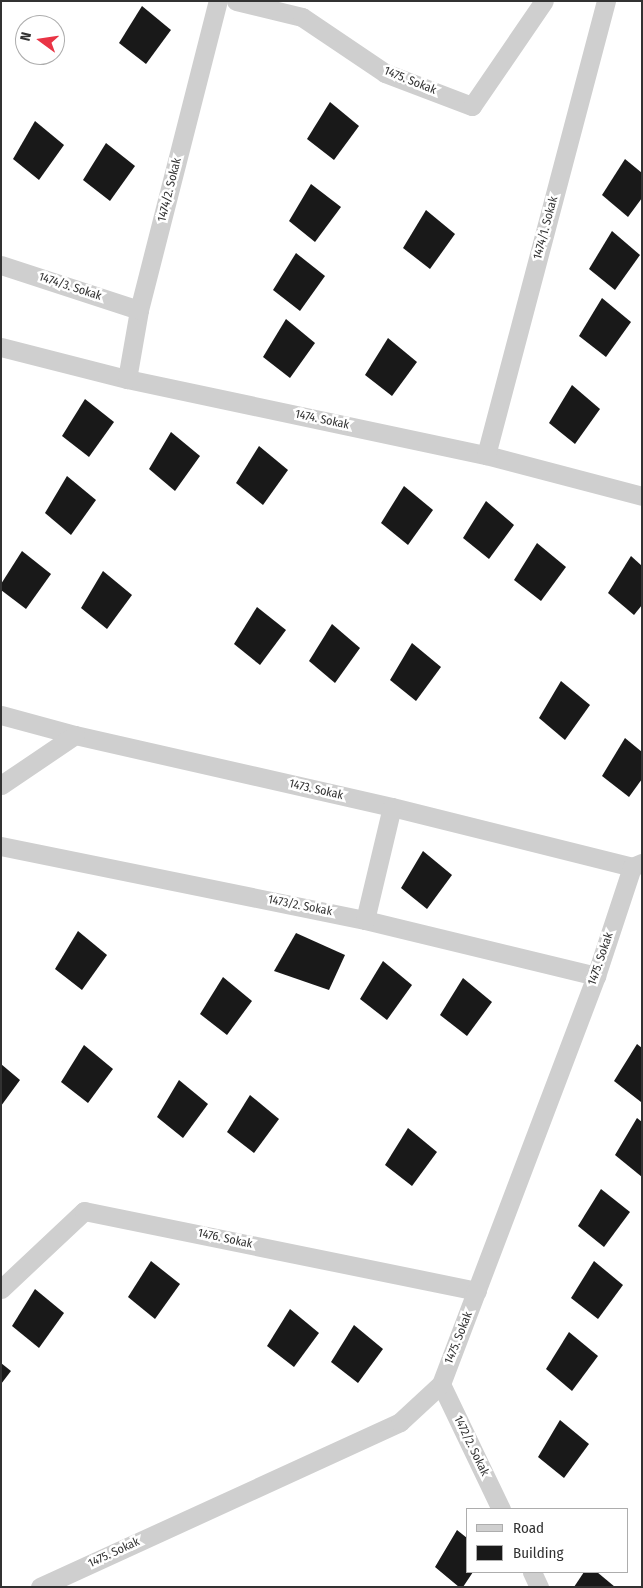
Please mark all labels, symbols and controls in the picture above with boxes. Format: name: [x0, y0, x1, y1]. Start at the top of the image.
north arrow: [15, 15, 65, 65]
text: N: [17, 30, 35, 43]
street label: 1475. Sokak: [382, 64, 438, 98]
street label: 1474/2. Sokak: [155, 157, 185, 223]
street label: 1474/1. Sokak: [531, 195, 561, 261]
street label: 1474/3. Sokak: [37, 270, 103, 304]
street label: 1474. Sokak: [294, 407, 350, 433]
street label: 1473. Sokak: [288, 777, 344, 803]
street label: 1473/2. Sokak: [267, 893, 333, 919]
street label: 1475. Sokak: [585, 931, 617, 987]
street label: 1476. Sokak: [196, 1226, 254, 1252]
street label: 1475. Sokak: [442, 1310, 476, 1366]
street label: 1472/2. Sokak: [450, 1414, 492, 1478]
legend: [466, 1508, 628, 1573]
text: Road: [513, 1519, 544, 1537]
street label: 1475. Sokak: [86, 1535, 142, 1571]
text: Building: [513, 1544, 564, 1562]

